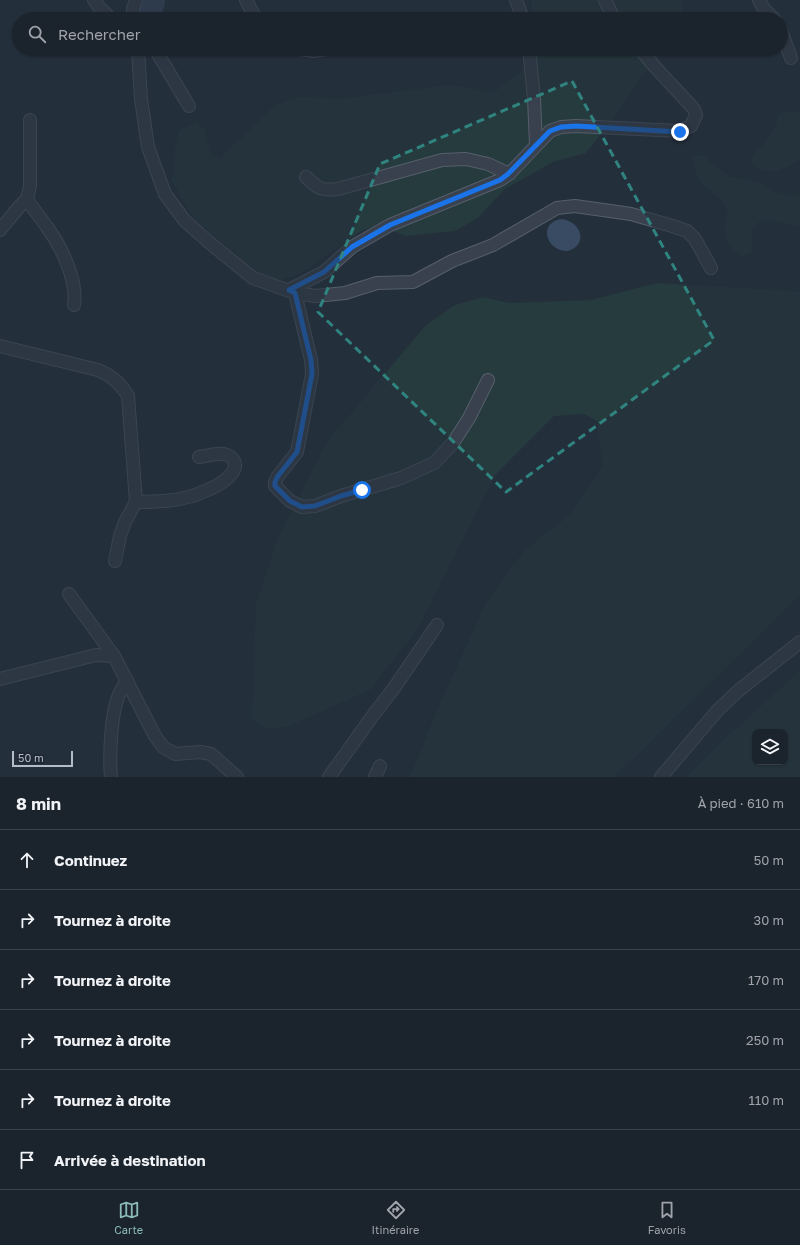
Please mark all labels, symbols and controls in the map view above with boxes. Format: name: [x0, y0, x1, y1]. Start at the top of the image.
search box: [12, 12, 788, 56]
icon: search: [26, 23, 48, 45]
text: Rechercher: [58, 25, 141, 43]
route end: [671, 123, 689, 141]
route start: [353, 481, 371, 499]
map controls: [752, 729, 788, 765]
button: layers: [752, 729, 788, 765]
scale bar: [12, 749, 73, 768]
text: 50 m: [18, 751, 44, 764]
text: 8 min: [16, 793, 61, 814]
text: À pied · 610 m: [698, 795, 784, 811]
icon: ahead: [16, 849, 38, 871]
text: Continuez: [54, 851, 127, 869]
text: 50 m: [754, 852, 784, 868]
icon: right: [16, 909, 38, 931]
text: Tournez à droite: [54, 911, 171, 929]
text: 30 m: [754, 912, 784, 928]
icon: right: [16, 969, 38, 991]
text: Tournez à droite: [54, 971, 171, 989]
text: 170 m: [748, 972, 784, 988]
icon: right: [16, 1029, 38, 1051]
text: Tournez à droite: [54, 1031, 171, 1049]
text: 250 m: [746, 1032, 784, 1048]
icon: right: [16, 1089, 38, 1111]
text: Tournez à droite: [54, 1091, 171, 1109]
text: 110 m: [749, 1092, 784, 1108]
icon: arrive: [16, 1149, 38, 1171]
text: Arrivée à destination: [54, 1151, 206, 1169]
tab: Carte: [114, 1199, 143, 1236]
tab: Itinéraire: [372, 1199, 419, 1236]
tab: Favoris: [648, 1199, 686, 1236]

